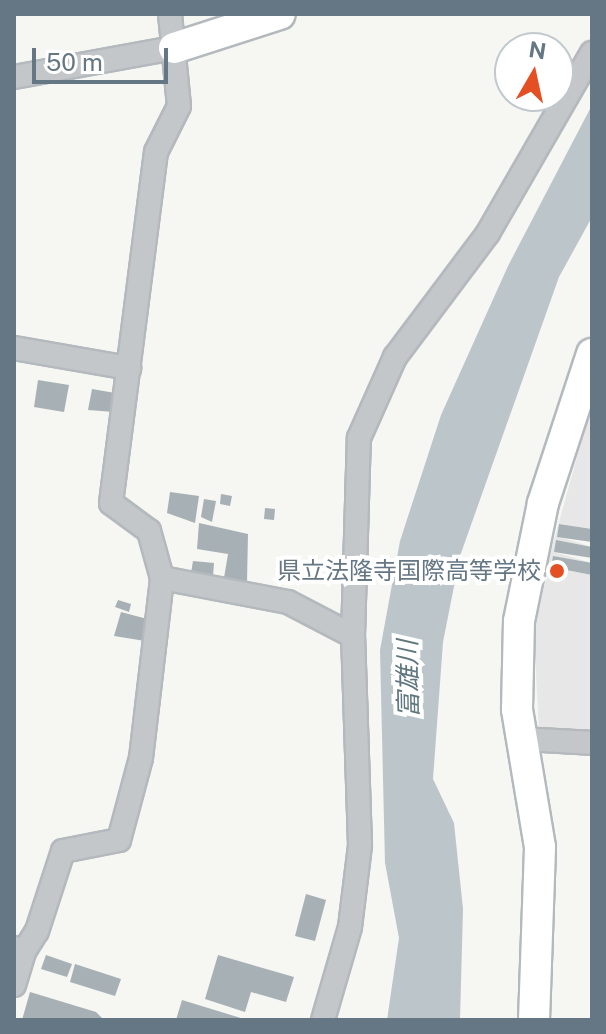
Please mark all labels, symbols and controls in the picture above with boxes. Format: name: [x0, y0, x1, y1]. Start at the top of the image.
scale bar: [36, 32, 172, 82]
north arrow: [494, 32, 574, 112]
text: N: [527, 36, 548, 64]
text: 50 m: [46, 48, 103, 76]
place label: 県立法隆寺国際高等学校: [277, 557, 541, 585]
marker: 県立法隆寺国際高等学校: [548, 562, 566, 580]
water label: 富雄川: [392, 640, 424, 718]

